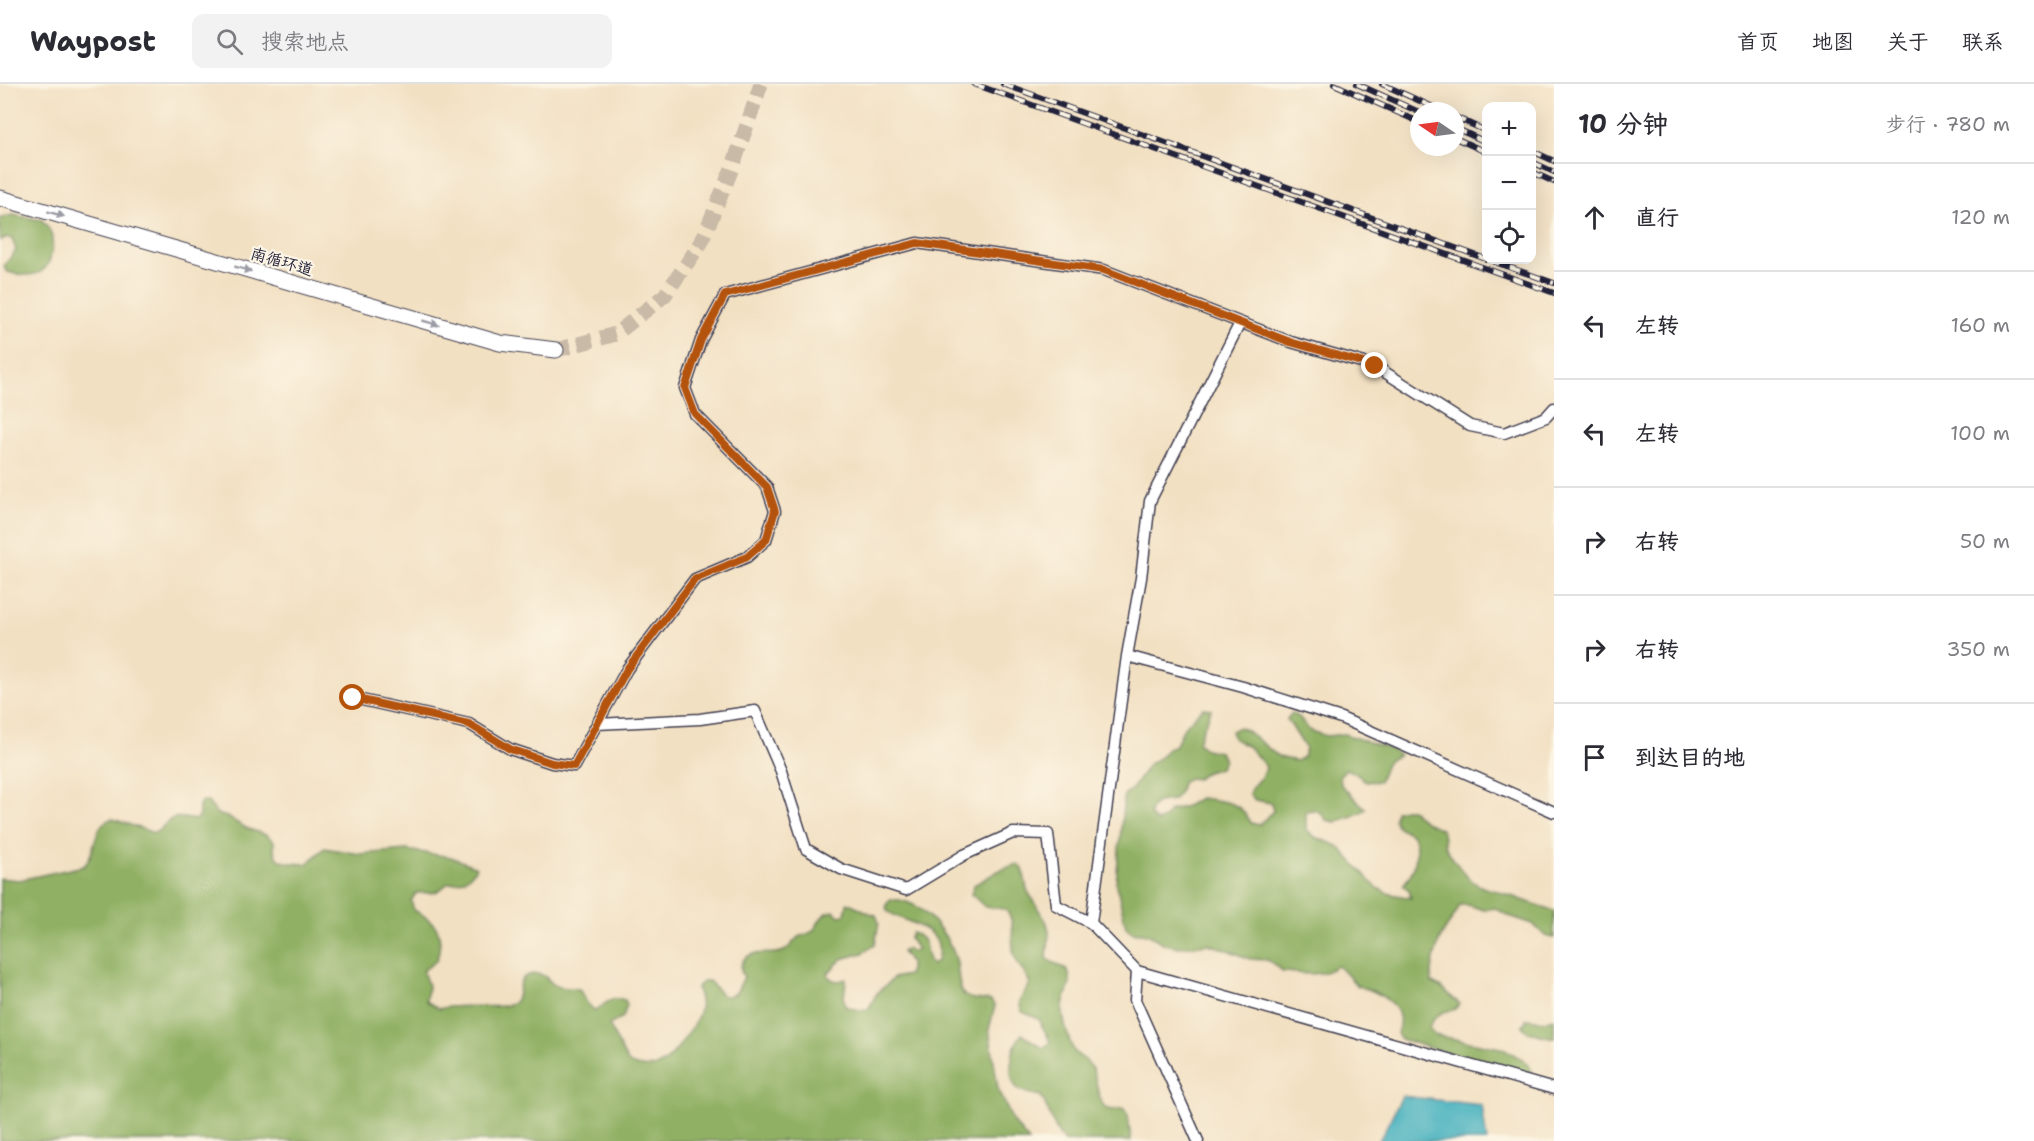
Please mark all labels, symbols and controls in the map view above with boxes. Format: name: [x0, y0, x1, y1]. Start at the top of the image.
search box: [192, 14, 612, 68]
text: Waypost: [30, 22, 156, 60]
icon: search: [213, 25, 246, 58]
text: 搜索地点: [261, 27, 349, 56]
text: 首页: [1737, 28, 1779, 56]
text: 地图: [1812, 28, 1854, 56]
text: 关于: [1887, 28, 1929, 56]
text: 联系: [1962, 28, 2004, 56]
north arrow: [1410, 102, 1464, 156]
map controls: [1482, 102, 1536, 264]
button: +: [1482, 102, 1536, 156]
text: 10 分钟: [1578, 106, 1668, 141]
text: 步行 · 780 m: [1886, 111, 2010, 137]
button: −: [1482, 156, 1536, 210]
icon: ahead: [1578, 201, 1611, 234]
text: 直行: [1635, 203, 1679, 232]
text: 120 m: [1951, 204, 2010, 230]
one-way arrow: [47, 210, 65, 219]
button: locate: [1482, 210, 1536, 264]
street label: 南循环道: [248, 243, 316, 280]
one-way arrow: [234, 264, 253, 274]
icon: left: [1578, 309, 1611, 342]
text: 左转: [1635, 311, 1679, 340]
text: 160 m: [1951, 312, 2010, 338]
one-way arrow: [422, 319, 440, 328]
route end: [1361, 352, 1387, 378]
icon: left: [1578, 417, 1611, 450]
text: 左转: [1635, 419, 1679, 448]
text: 100 m: [1950, 420, 2010, 446]
icon: right: [1578, 525, 1611, 558]
text: 右转: [1635, 527, 1679, 556]
text: 50 m: [1960, 528, 2010, 554]
icon: right: [1578, 633, 1611, 666]
text: 右转: [1635, 635, 1679, 664]
text: 350 m: [1946, 636, 2010, 662]
route start: [339, 684, 365, 710]
icon: arrive: [1578, 741, 1611, 774]
text: 到达目的地: [1635, 743, 1745, 772]

